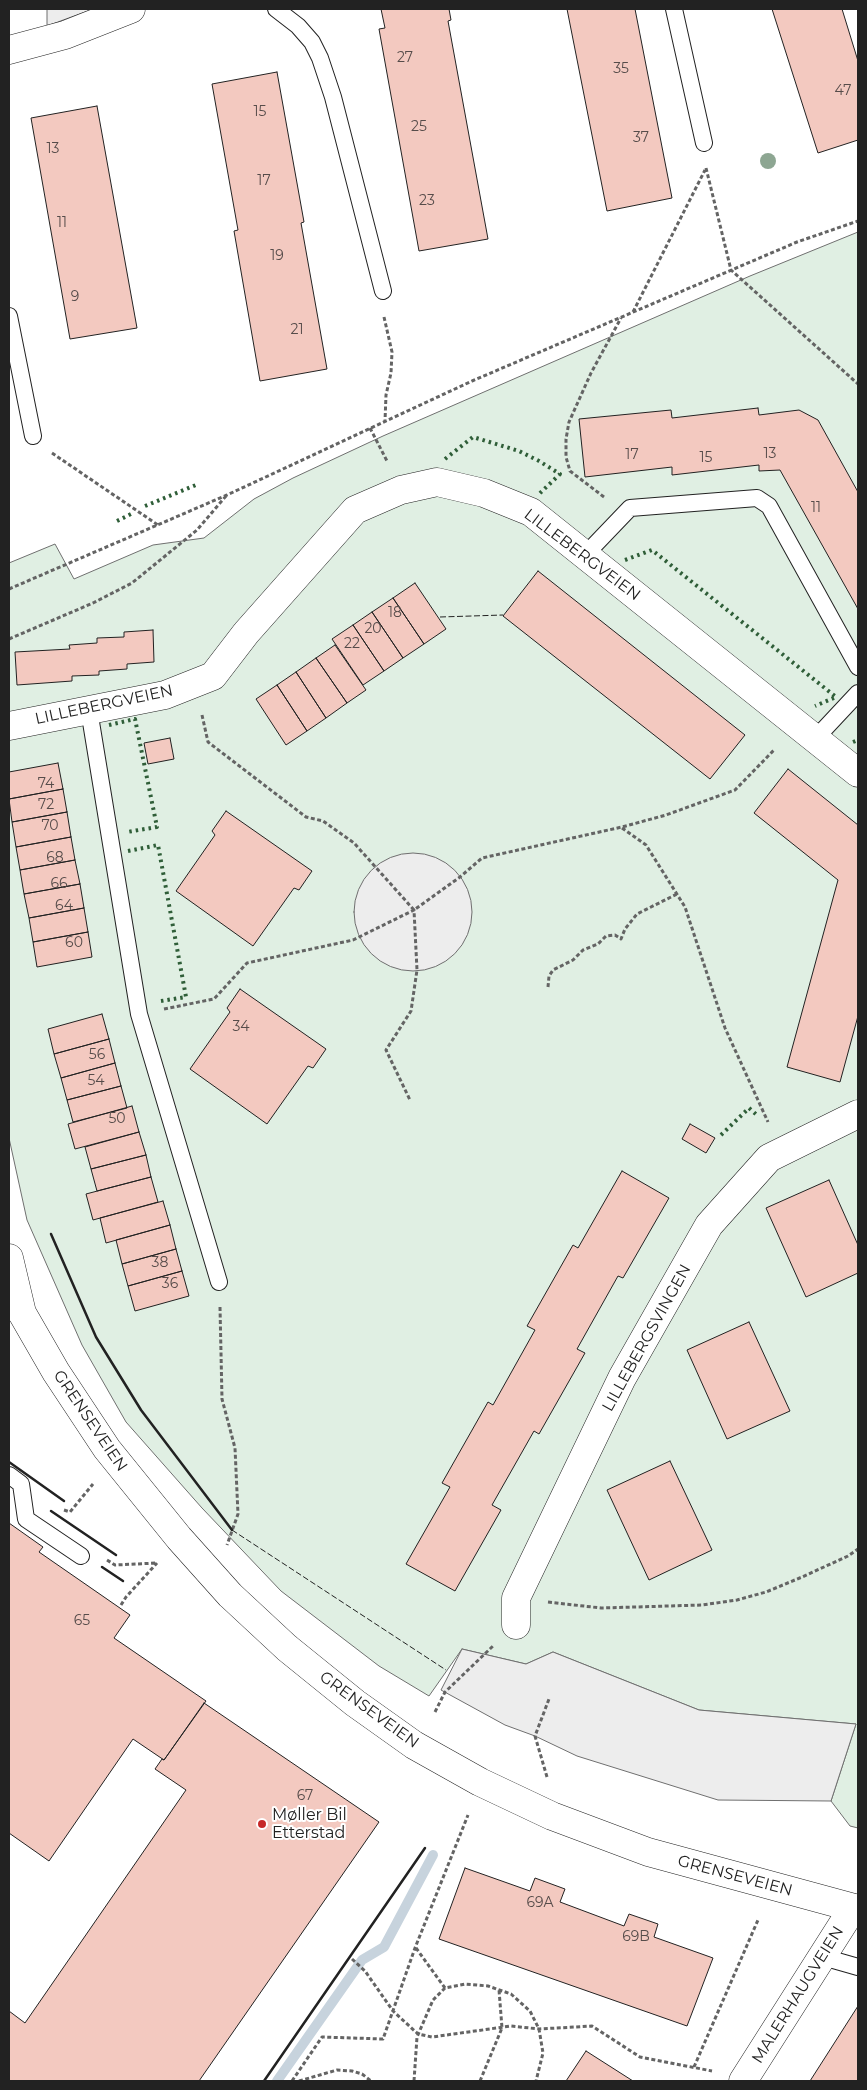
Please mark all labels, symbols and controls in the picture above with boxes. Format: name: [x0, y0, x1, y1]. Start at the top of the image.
house number: 27: [397, 50, 413, 66]
house number: 35: [613, 61, 629, 77]
house number: 47: [835, 83, 851, 99]
house number: 15: [254, 104, 266, 120]
house number: 25: [411, 119, 427, 135]
house number: 37: [633, 130, 649, 146]
house number: 13: [47, 141, 59, 157]
house number: 17: [257, 173, 271, 189]
house number: 23: [419, 193, 435, 209]
house number: 11: [57, 215, 67, 231]
house number: 19: [270, 248, 284, 264]
house number: 9: [71, 289, 79, 305]
house number: 21: [290, 322, 304, 338]
house number: 13: [764, 446, 776, 462]
house number: 17: [625, 447, 639, 463]
house number: 15: [700, 450, 712, 466]
house number: 11: [811, 500, 821, 516]
street label: LILLEBERGVEIEN: [520, 505, 644, 605]
house number: 18: [388, 605, 402, 621]
house number: 20: [364, 621, 382, 637]
house number: 22: [344, 636, 360, 652]
street label: LILLEBERGVEIEN: [33, 681, 175, 729]
house number: 74: [38, 776, 54, 792]
house number: 72: [38, 797, 54, 813]
house number: 70: [41, 818, 59, 834]
house number: 68: [46, 850, 64, 866]
house number: 66: [50, 876, 68, 892]
house number: 64: [55, 898, 73, 914]
house number: 60: [65, 935, 83, 951]
house number: 34: [232, 1019, 250, 1035]
house number: 56: [89, 1047, 105, 1063]
house number: 54: [87, 1073, 105, 1089]
house number: 50: [108, 1111, 126, 1127]
house number: 38: [152, 1255, 168, 1271]
street label: LILLEBERGSVINGEN: [599, 1261, 695, 1415]
house number: 36: [162, 1276, 178, 1292]
street label: GRENSEVEIEN: [49, 1367, 131, 1475]
house number: 65: [74, 1613, 90, 1629]
street label: GRENSEVEIEN: [316, 1667, 422, 1753]
house number: 67: [297, 1788, 313, 1804]
place label: Møller Bil Etterstad: [272, 1805, 347, 1843]
marker: Møller Bil Etterstad: [256, 1818, 268, 1830]
street label: GRENSEVEIEN: [675, 1851, 795, 1901]
house number: 69A: [527, 1895, 553, 1911]
street label: MALERHAUGVEIEN: [748, 1923, 848, 2067]
house number: 69B: [622, 1929, 650, 1945]

